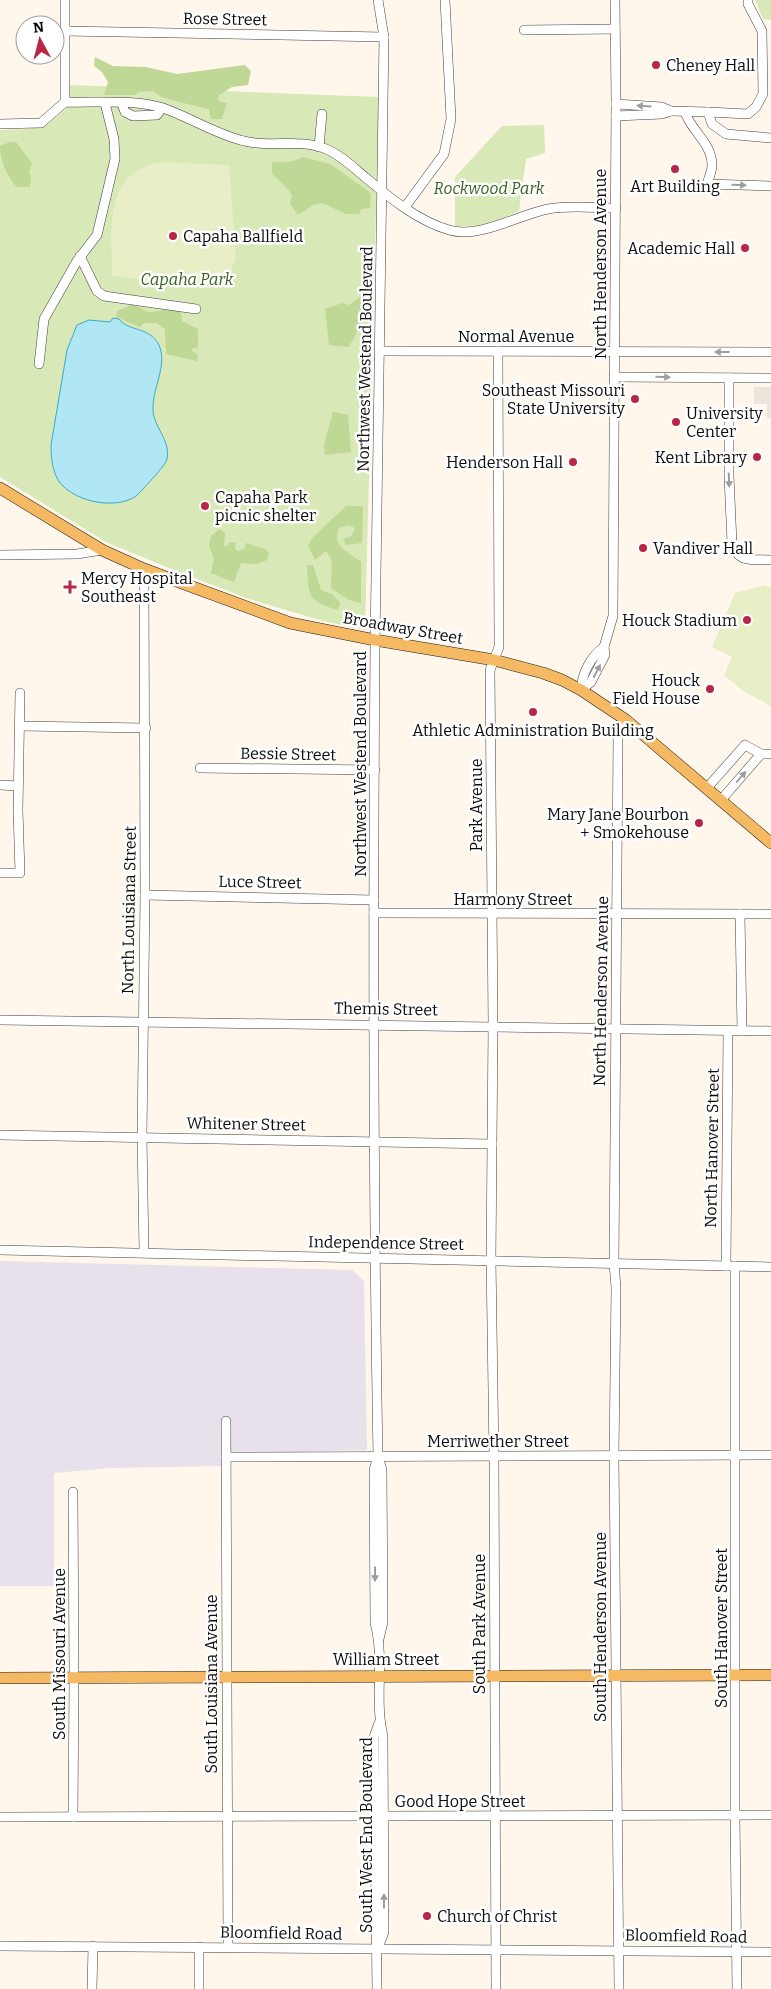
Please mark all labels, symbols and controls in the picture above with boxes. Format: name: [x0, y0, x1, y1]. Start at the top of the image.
street label: Rose Street: [183, 9, 267, 29]
north arrow: [15, 15, 65, 65]
text: N: [32, 18, 45, 37]
place label: Cheney Hall: [666, 56, 756, 75]
marker: Cheney Hall: [650, 59, 662, 71]
one-way arrow: [636, 101, 652, 109]
marker: Art Building: [669, 163, 681, 175]
street label: North Henderson Avenue: [591, 169, 610, 359]
place label: Art Building: [630, 177, 720, 196]
park label: Rockwood Park: [434, 179, 545, 198]
one-way arrow: [731, 181, 747, 189]
place label: Capaha Ballfield: [183, 227, 304, 246]
marker: Capaha Ballfield: [167, 230, 179, 242]
place label: Academic Hall: [627, 239, 735, 258]
marker: Academic Hall: [739, 242, 751, 254]
street label: Northwest Westend Boulevard: [354, 245, 376, 472]
park label: Capaha Park: [141, 270, 234, 289]
street label: Normal Avenue: [458, 327, 574, 346]
one-way arrow: [714, 348, 730, 356]
one-way arrow: [655, 373, 671, 381]
place label: Southeast Missouri State University: [482, 381, 626, 418]
marker: Southeast Missouri State University: [629, 393, 641, 405]
place label: University Center: [686, 404, 763, 441]
marker: University Center: [670, 416, 682, 428]
place label: Kent Library: [655, 448, 748, 467]
marker: Kent Library: [751, 451, 763, 463]
place label: Henderson Hall: [446, 453, 563, 472]
marker: Henderson Hall: [567, 456, 579, 468]
one-way arrow: [725, 472, 733, 488]
place label: Capaha Park picnic shelter: [215, 488, 316, 525]
marker: Capaha Park picnic shelter: [199, 500, 211, 512]
place label: Vandiver Hall: [653, 539, 754, 558]
marker: Vandiver Hall: [637, 542, 649, 554]
place label: Mercy Hospital Southeast: [81, 569, 193, 606]
marker: Mercy Hospital Southeast: [63, 580, 77, 594]
street label: Broadway Street: [342, 608, 465, 648]
place label: Houck Stadium: [622, 611, 737, 630]
marker: Houck Stadium: [741, 614, 753, 626]
street label: Northwest Westend Boulevard: [351, 651, 370, 877]
one-way arrow: [593, 664, 601, 678]
place label: Houck Field House: [612, 671, 700, 708]
marker: Houck Field House: [704, 683, 716, 695]
marker: Athletic Administration Building: [527, 706, 539, 718]
place label: Athletic Administration Building: [412, 721, 654, 740]
street label: Bessie Street: [240, 744, 336, 764]
street label: Park Avenue: [467, 758, 486, 852]
one-way arrow: [735, 770, 746, 783]
place label: Mary Jane Bourbon + Smokehouse: [547, 805, 689, 842]
marker: Mary Jane Bourbon + Smokehouse: [693, 817, 705, 829]
street label: North Louisiana Street: [118, 826, 140, 994]
street label: Luce Street: [218, 872, 302, 892]
street label: Harmony Street: [453, 890, 573, 909]
street label: North Henderson Avenue: [590, 896, 612, 1086]
street label: Themis Street: [334, 999, 438, 1019]
street label: North Hanover Street: [701, 1068, 723, 1228]
street label: Whitener Street: [186, 1113, 306, 1135]
street label: Independence Street: [308, 1232, 464, 1254]
street label: Merriwether Street: [427, 1432, 569, 1451]
street label: South Henderson Avenue: [591, 1532, 610, 1722]
street label: South Hanover Street: [712, 1548, 731, 1708]
street label: South Park Avenue: [470, 1554, 489, 1694]
one-way arrow: [371, 1566, 379, 1582]
street label: South Missouri Avenue: [50, 1568, 69, 1740]
street label: South Louisiana Avenue: [202, 1594, 221, 1774]
street label: William Street: [333, 1650, 440, 1669]
street label: South West End Boulevard: [357, 1737, 376, 1933]
street label: Good Hope Street: [394, 1792, 526, 1811]
one-way arrow: [380, 1893, 388, 1909]
place label: Church of Christ: [437, 1907, 558, 1926]
marker: Church of Christ: [421, 1910, 433, 1922]
street label: Bloomfield Road: [220, 1922, 343, 1944]
street label: Bloomfield Road: [625, 1925, 748, 1947]

